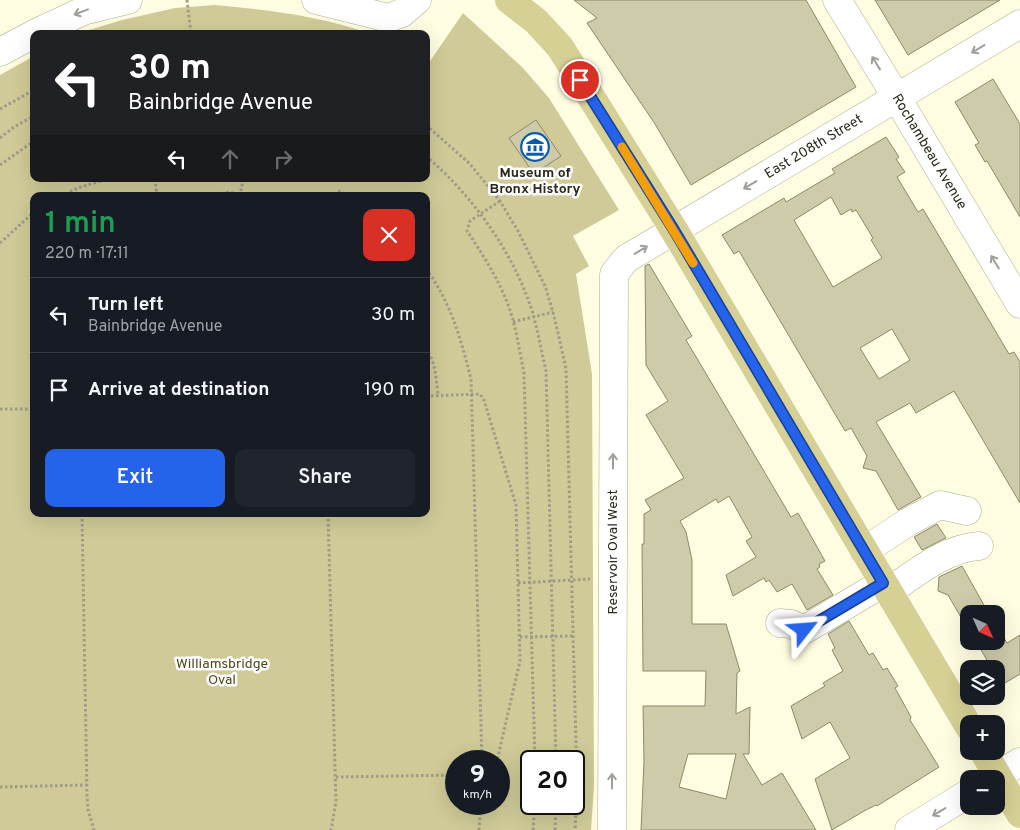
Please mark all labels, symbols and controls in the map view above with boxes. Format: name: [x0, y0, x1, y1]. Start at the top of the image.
one-way arrow: [74, 8, 89, 18]
one-way arrow: [972, 45, 986, 55]
text: 30 m: [128, 47, 211, 91]
icon: left: [45, 50, 110, 115]
one-way arrow: [870, 56, 880, 70]
pin: [559, 59, 601, 101]
icon: arrive: [566, 66, 594, 94]
text: Bainbridge Avenue: [128, 90, 313, 117]
street label: Rochambeau Avenue: [888, 91, 970, 213]
street label: East 208th Street: [762, 111, 866, 183]
museum icon: Museum of Bronx History: [520, 132, 550, 162]
icon: left: [163, 145, 191, 173]
icon: ahead: [216, 145, 244, 173]
icon: right: [269, 145, 297, 173]
place label: Museum of Bronx History: [490, 165, 580, 198]
one-way arrow: [743, 180, 757, 190]
text: 1 min: [45, 206, 116, 243]
button: close: [363, 209, 415, 261]
text: 220 m · 17:11: [45, 244, 129, 264]
one-way arrow: [634, 244, 648, 254]
one-way arrow: [990, 256, 1000, 270]
text: Turn left: [88, 293, 164, 317]
icon: left: [45, 301, 73, 329]
text: 30 m: [371, 303, 415, 327]
text: Bainbridge Avenue: [88, 317, 222, 337]
icon: arrive: [45, 376, 73, 404]
text: Arrive at destination: [88, 378, 269, 402]
text: 190 m: [364, 378, 415, 402]
button: Exit: [45, 449, 225, 507]
button: Share: [235, 449, 415, 507]
one-way arrow: [608, 454, 618, 470]
street label: Reservoir Oval West: [605, 490, 622, 614]
position arrow: [777, 603, 829, 655]
north arrow: [960, 605, 1005, 650]
map controls: [960, 605, 1005, 815]
park label: Williamsbridge Oval: [176, 656, 268, 689]
button: layers: [960, 660, 1005, 705]
button: +: [960, 715, 1005, 760]
speed limit sign: 20: [520, 750, 585, 815]
text: 9: [470, 760, 485, 792]
button: −: [960, 770, 1005, 815]
one-way arrow: [607, 774, 617, 790]
text: km/h: [463, 787, 492, 803]
one-way arrow: [932, 807, 946, 817]

